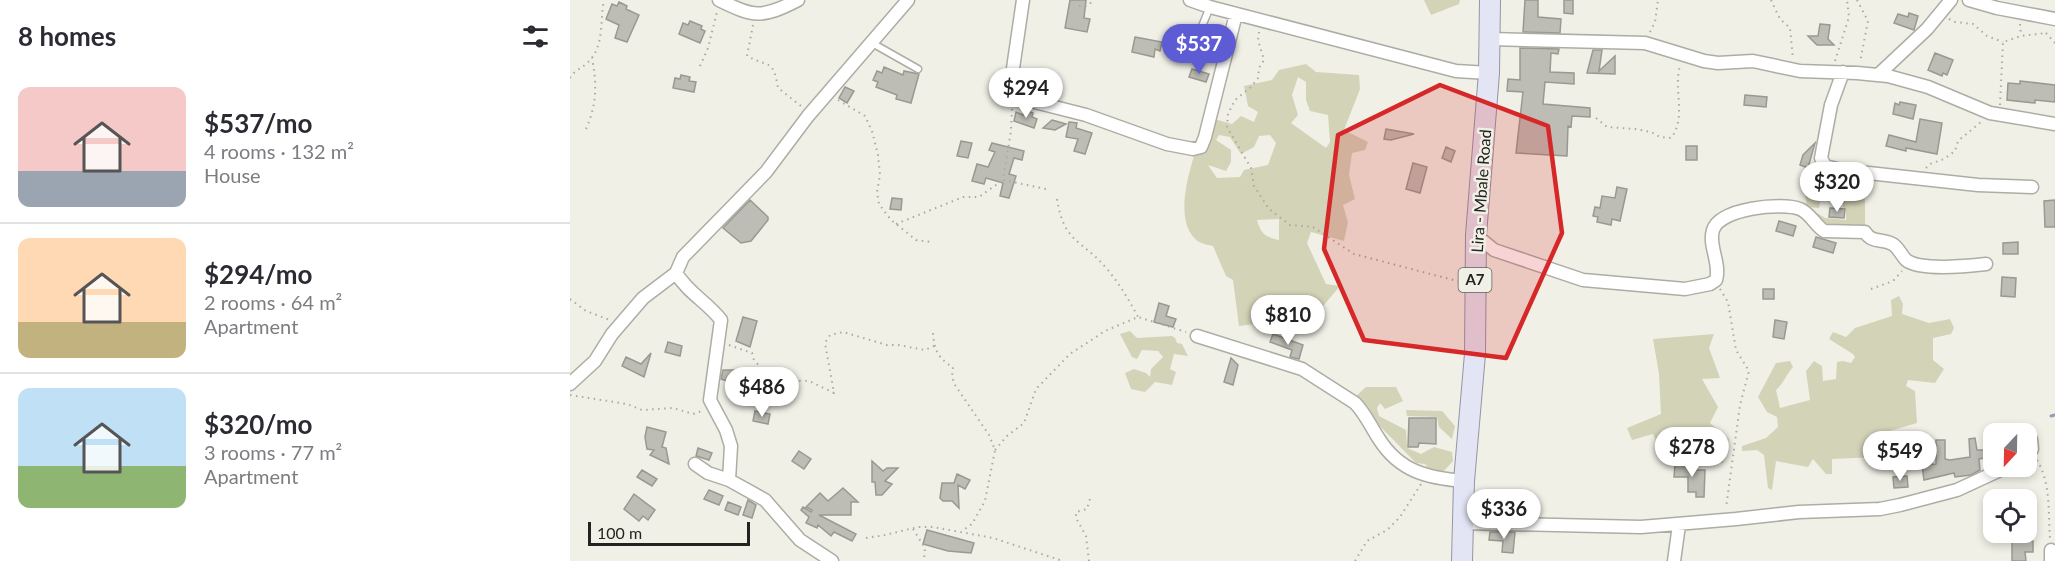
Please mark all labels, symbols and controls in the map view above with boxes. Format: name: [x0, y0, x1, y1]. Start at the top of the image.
text: 8 homes: [18, 20, 116, 52]
icon: filters: [519, 20, 552, 53]
pin: $537: [1163, 24, 1235, 75]
text: $537: [1176, 31, 1222, 55]
pin: $294: [990, 68, 1062, 119]
text: $294: [1003, 75, 1049, 99]
text: $537/mo: [204, 107, 312, 139]
icon: home: [66, 111, 138, 183]
street label: Lira - Mbale Road: [1467, 129, 1494, 253]
text: 4 rooms · 132 m²: [204, 139, 354, 163]
pin: $320: [1801, 162, 1873, 213]
text: House: [204, 163, 261, 187]
text: $320: [1814, 169, 1860, 193]
text: $294/mo: [204, 258, 312, 290]
icon: home: [66, 262, 138, 334]
road number: A7: [1458, 268, 1492, 292]
text: 2 rooms · 64 m²: [204, 290, 342, 314]
pin: $810: [1252, 295, 1324, 346]
text: $810: [1265, 302, 1311, 326]
text: Apartment: [204, 314, 298, 338]
pin: $486: [726, 367, 798, 418]
text: $486: [739, 374, 785, 398]
text: $320/mo: [204, 408, 312, 440]
icon: home: [66, 412, 138, 484]
north arrow: [1983, 423, 2037, 477]
map controls: [1983, 423, 2037, 543]
pin: $278: [1656, 427, 1728, 478]
pin: $549: [1864, 431, 1936, 482]
text: $278: [1669, 434, 1715, 458]
text: $549: [1877, 438, 1923, 462]
text: 3 rooms · 77 m²: [204, 440, 342, 464]
text: Apartment: [204, 464, 298, 488]
pin: $336: [1468, 489, 1540, 540]
button: locate: [1983, 489, 2037, 543]
text: $336: [1481, 496, 1527, 520]
scale bar: [588, 519, 750, 546]
text: 100 m: [597, 523, 642, 542]

